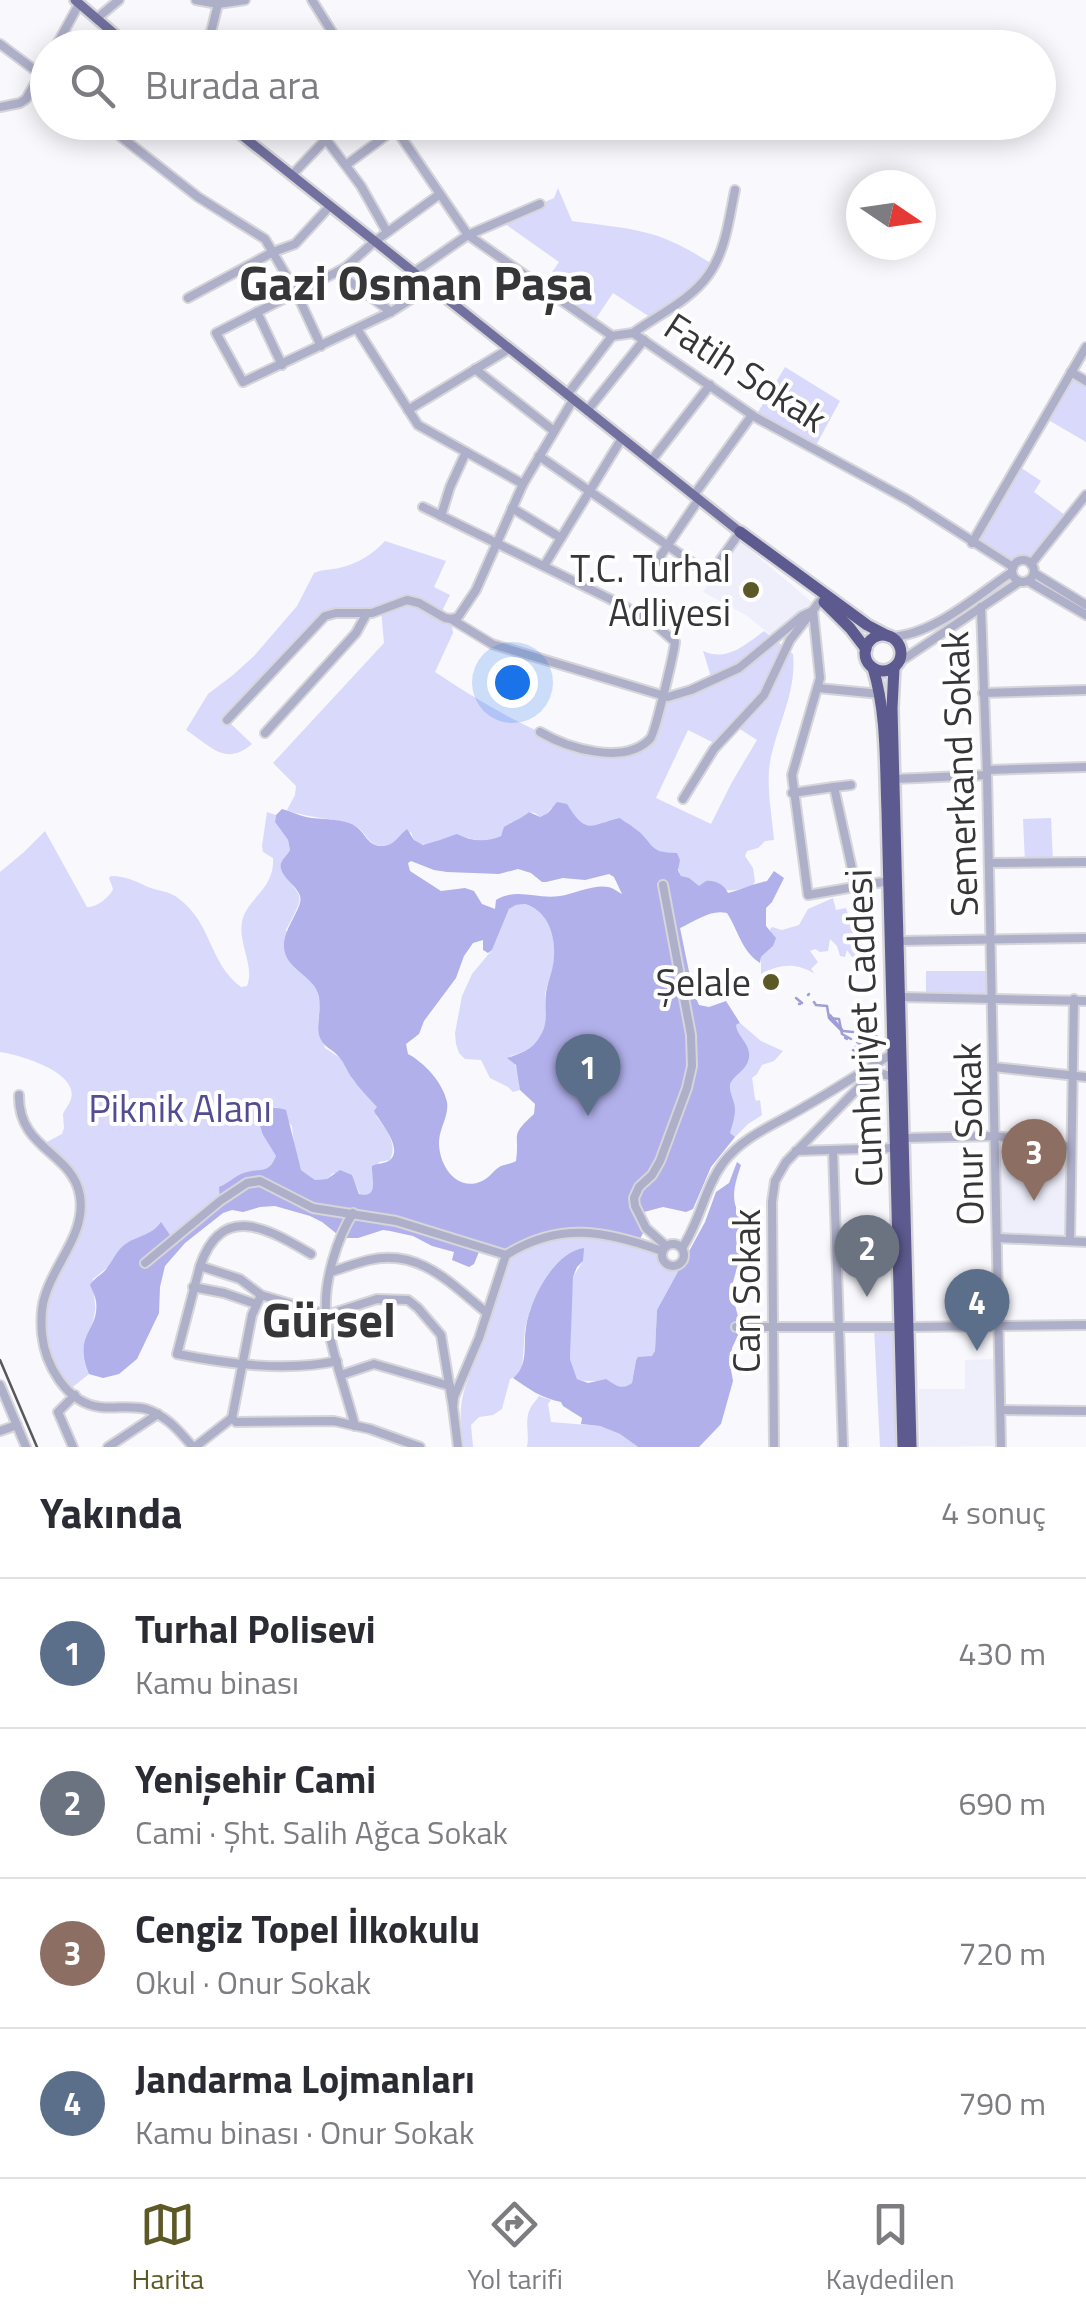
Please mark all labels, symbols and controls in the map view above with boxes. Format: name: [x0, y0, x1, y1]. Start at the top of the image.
search box: [30, 30, 1056, 140]
text: Burada ara: [145, 56, 320, 114]
icon: search: [65, 58, 120, 113]
north arrow: [846, 170, 936, 260]
district label: Gazi Osman Paşa: [239, 246, 593, 319]
street label: Fatih Sokak: [653, 298, 839, 446]
place label: T.C. Turhal Adliyesi: [570, 539, 731, 641]
marker: T.C. Turhal Adliyesi: [740, 579, 762, 601]
street label: Semerkand Sokak: [925, 630, 993, 918]
your location: [487, 657, 538, 708]
street label: Cumhuriyet Caddesi: [828, 868, 898, 1188]
place label: Şelale: [655, 953, 751, 1011]
marker: Şelale: [760, 971, 782, 993]
pin: 1: [556, 1034, 620, 1116]
street label: Onur Sokak: [937, 1042, 999, 1226]
park label: Piknik Alanı: [88, 1079, 272, 1137]
pin: 3: [1002, 1118, 1066, 1201]
street label: Can Sokak: [717, 1209, 775, 1373]
pin: 2: [834, 1214, 900, 1297]
pin: 4: [944, 1268, 1010, 1351]
district label: Gürsel: [262, 1283, 396, 1356]
text: Yakında: [40, 1480, 182, 1544]
text: 4 sonuç: [941, 1488, 1046, 1536]
text: Turhal Polisevi: [135, 1600, 376, 1658]
text: 1: [64, 1629, 81, 1677]
text: 430 m: [958, 1629, 1046, 1677]
text: Kamu binası: [135, 1658, 299, 1706]
text: Yenişehir Cami: [135, 1750, 376, 1808]
text: 2: [64, 1779, 81, 1827]
text: 690 m: [958, 1779, 1046, 1827]
text: Cami · Şht. Salih Ağca Sokak: [135, 1808, 508, 1856]
text: Cengiz Topel İlkokulu: [135, 1900, 480, 1958]
text: 3: [64, 1929, 81, 1977]
text: 720 m: [958, 1929, 1046, 1977]
text: Okul · Onur Sokak: [135, 1958, 371, 2006]
text: Jandarma Lojmanları: [135, 2050, 475, 2108]
text: 4: [64, 2079, 81, 2127]
text: 790 m: [958, 2079, 1046, 2127]
text: Kamu binası · Onur Sokak: [135, 2108, 474, 2156]
tab: Harita: [132, 2197, 204, 2300]
tab: Yol tarifi: [467, 2197, 563, 2300]
tab: Kaydedilen: [826, 2197, 954, 2300]

